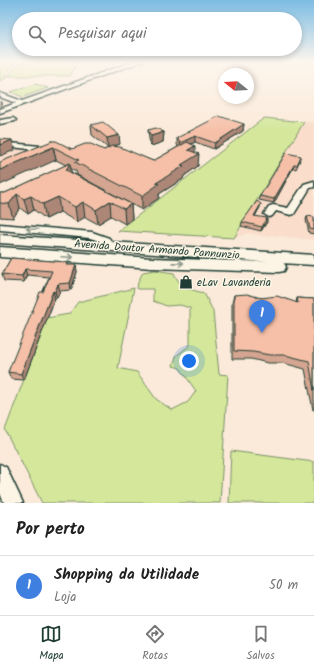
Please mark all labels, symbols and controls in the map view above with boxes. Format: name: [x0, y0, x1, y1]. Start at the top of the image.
search box: [12, 12, 302, 56]
text: Pesquisar aqui: [58, 22, 147, 46]
icon: search: [26, 23, 48, 45]
north arrow: [218, 68, 254, 104]
one-way arrow: [26, 225, 39, 232]
street label: Avenida Doutor Armando Pannunzio: [74, 235, 240, 265]
one-way arrow: [60, 253, 73, 260]
one-way arrow: [171, 259, 184, 267]
shop icon: eLav Lavanderia: [178, 274, 194, 290]
place label: eLav Lavanderia: [197, 274, 271, 292]
pin: 1: [249, 300, 275, 333]
your location: [179, 351, 199, 371]
text: Por perto: [16, 516, 85, 543]
text: Shopping da Utilidade: [54, 563, 199, 587]
text: 1: [27, 575, 31, 596]
text: 50 m: [269, 575, 298, 596]
text: Loja: [54, 587, 76, 608]
tab: Mapa: [39, 623, 64, 665]
tab: Rotas: [142, 623, 168, 665]
tab: Salvos: [247, 623, 275, 665]

